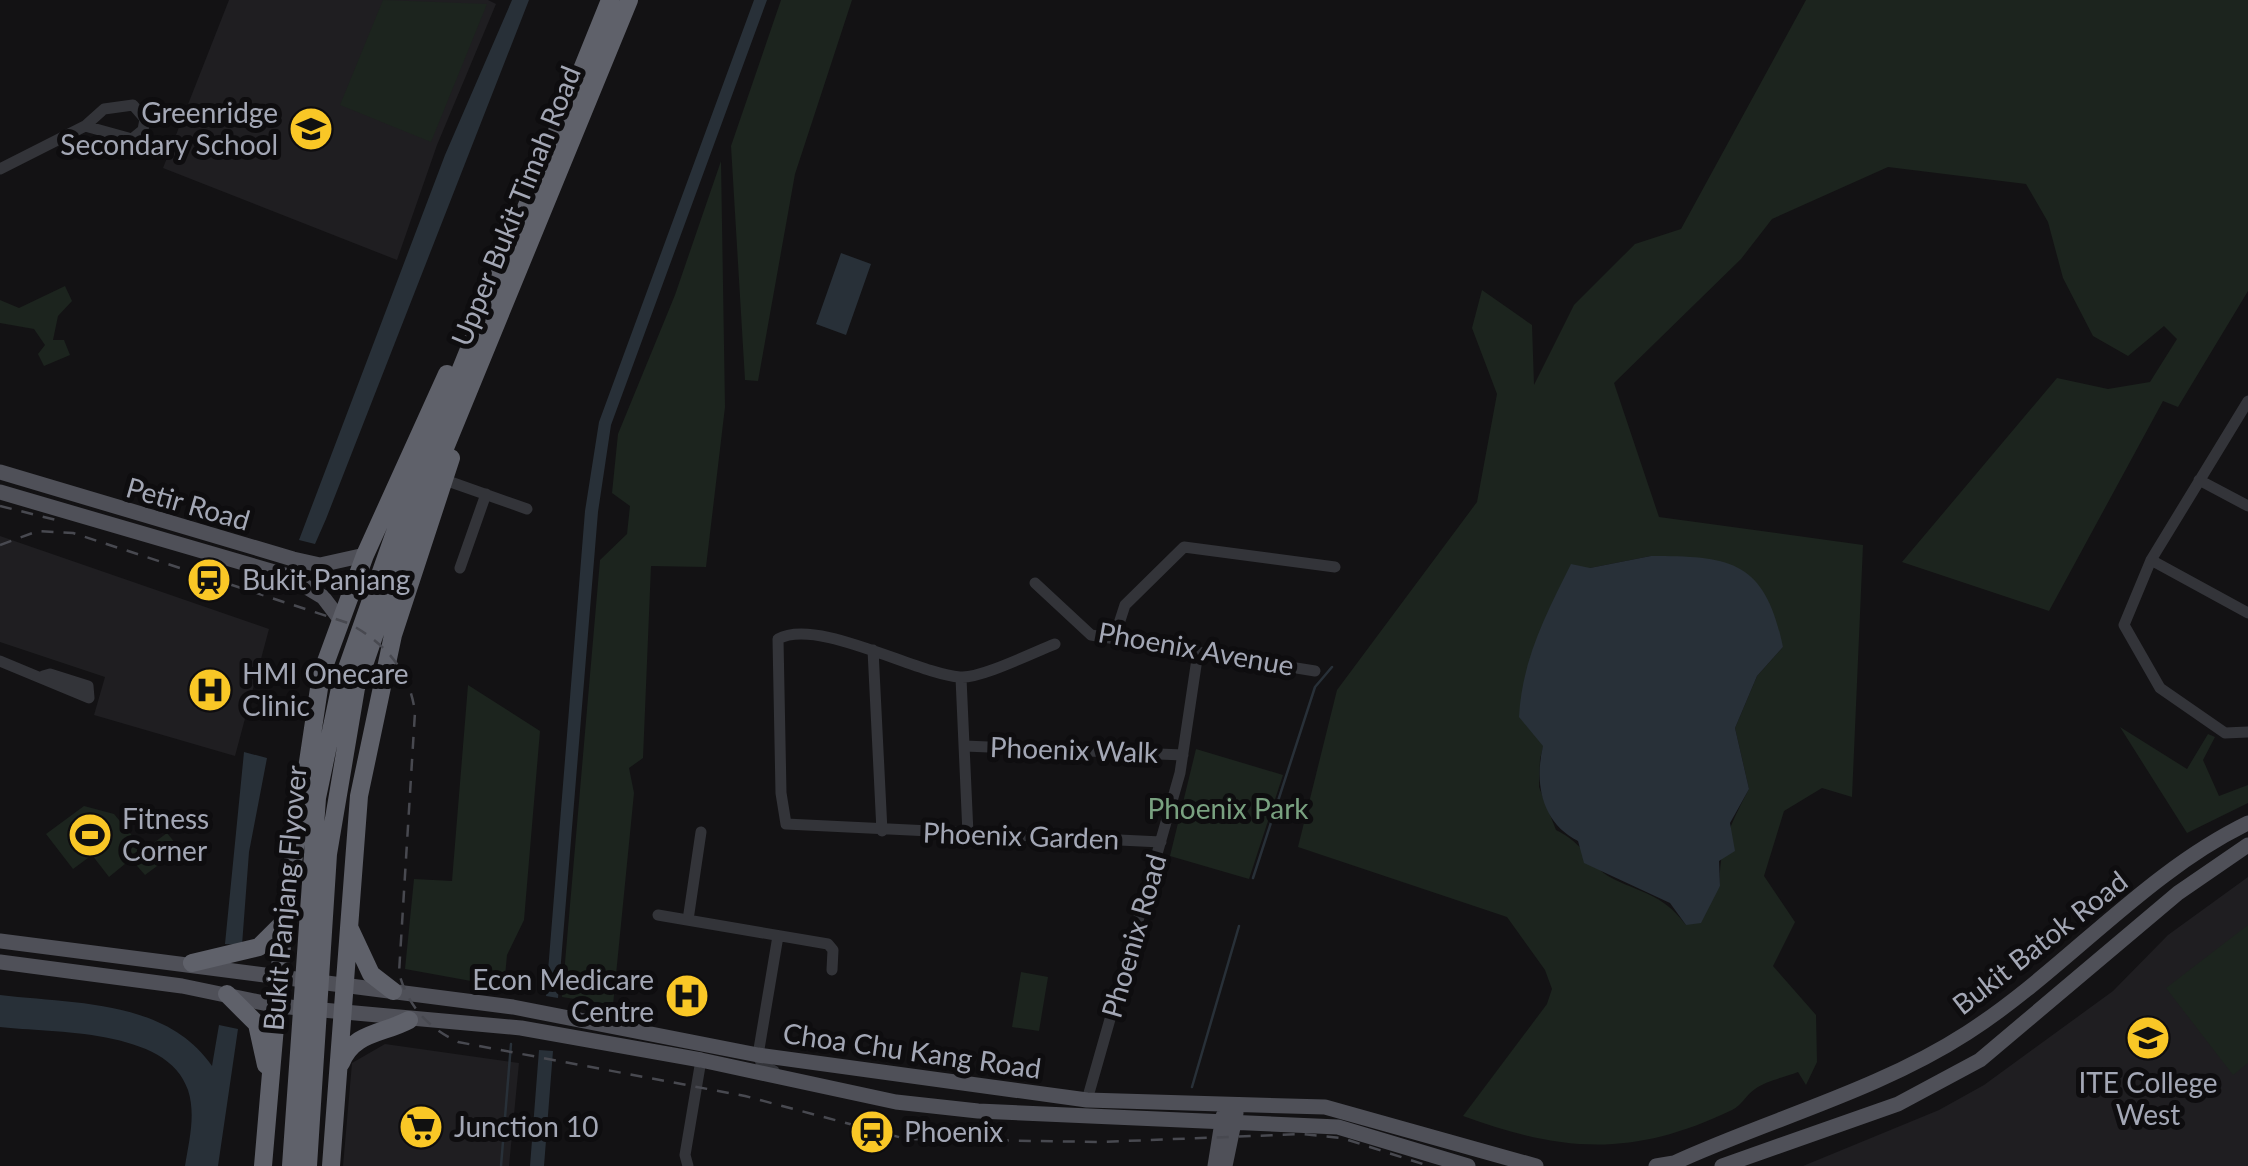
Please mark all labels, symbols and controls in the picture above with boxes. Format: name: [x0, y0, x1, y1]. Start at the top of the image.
street label: Upper Bukit Timah Road: [443, 61, 587, 351]
place label: Greenridge Secondary School: [60, 95, 278, 161]
school or university icon: Greenridge Secondary School: [288, 106, 334, 152]
street label: Petir Road: [123, 469, 254, 537]
station icon: Bukit Panjang: [186, 557, 232, 603]
place label: Bukit Panjang: [242, 562, 410, 596]
street label: Phoenix Avenue: [1096, 614, 1297, 682]
place label: HMI Onecare Clinic: [242, 656, 409, 722]
hospital icon: HMI Onecare Clinic: [187, 667, 233, 713]
street label: Phoenix Walk: [989, 729, 1159, 769]
street label: Bukit Panjang Flyover: [255, 764, 313, 1032]
park label: Phoenix Park: [1147, 791, 1309, 825]
place label: Fitness Corner: [122, 801, 209, 867]
sports icon: Fitness Corner: [67, 812, 113, 858]
street label: Phoenix Garden: [922, 815, 1120, 855]
street label: Phoenix Road: [1093, 850, 1173, 1021]
street label: Bukit Batok Road: [1945, 863, 2134, 1021]
place label: Econ Medicare Centre: [472, 962, 654, 1028]
hospital icon: Econ Medicare Centre: [664, 973, 710, 1019]
street label: Choa Chu Kang Road: [781, 1015, 1043, 1085]
school or university icon: ITE College West: [2125, 1015, 2171, 1061]
place label: ITE College West: [2078, 1065, 2218, 1131]
supermarket icon: Junction 10: [398, 1104, 444, 1150]
place label: Junction 10: [454, 1109, 598, 1143]
station icon: Phoenix: [849, 1109, 895, 1155]
place label: Phoenix: [904, 1114, 1003, 1148]

